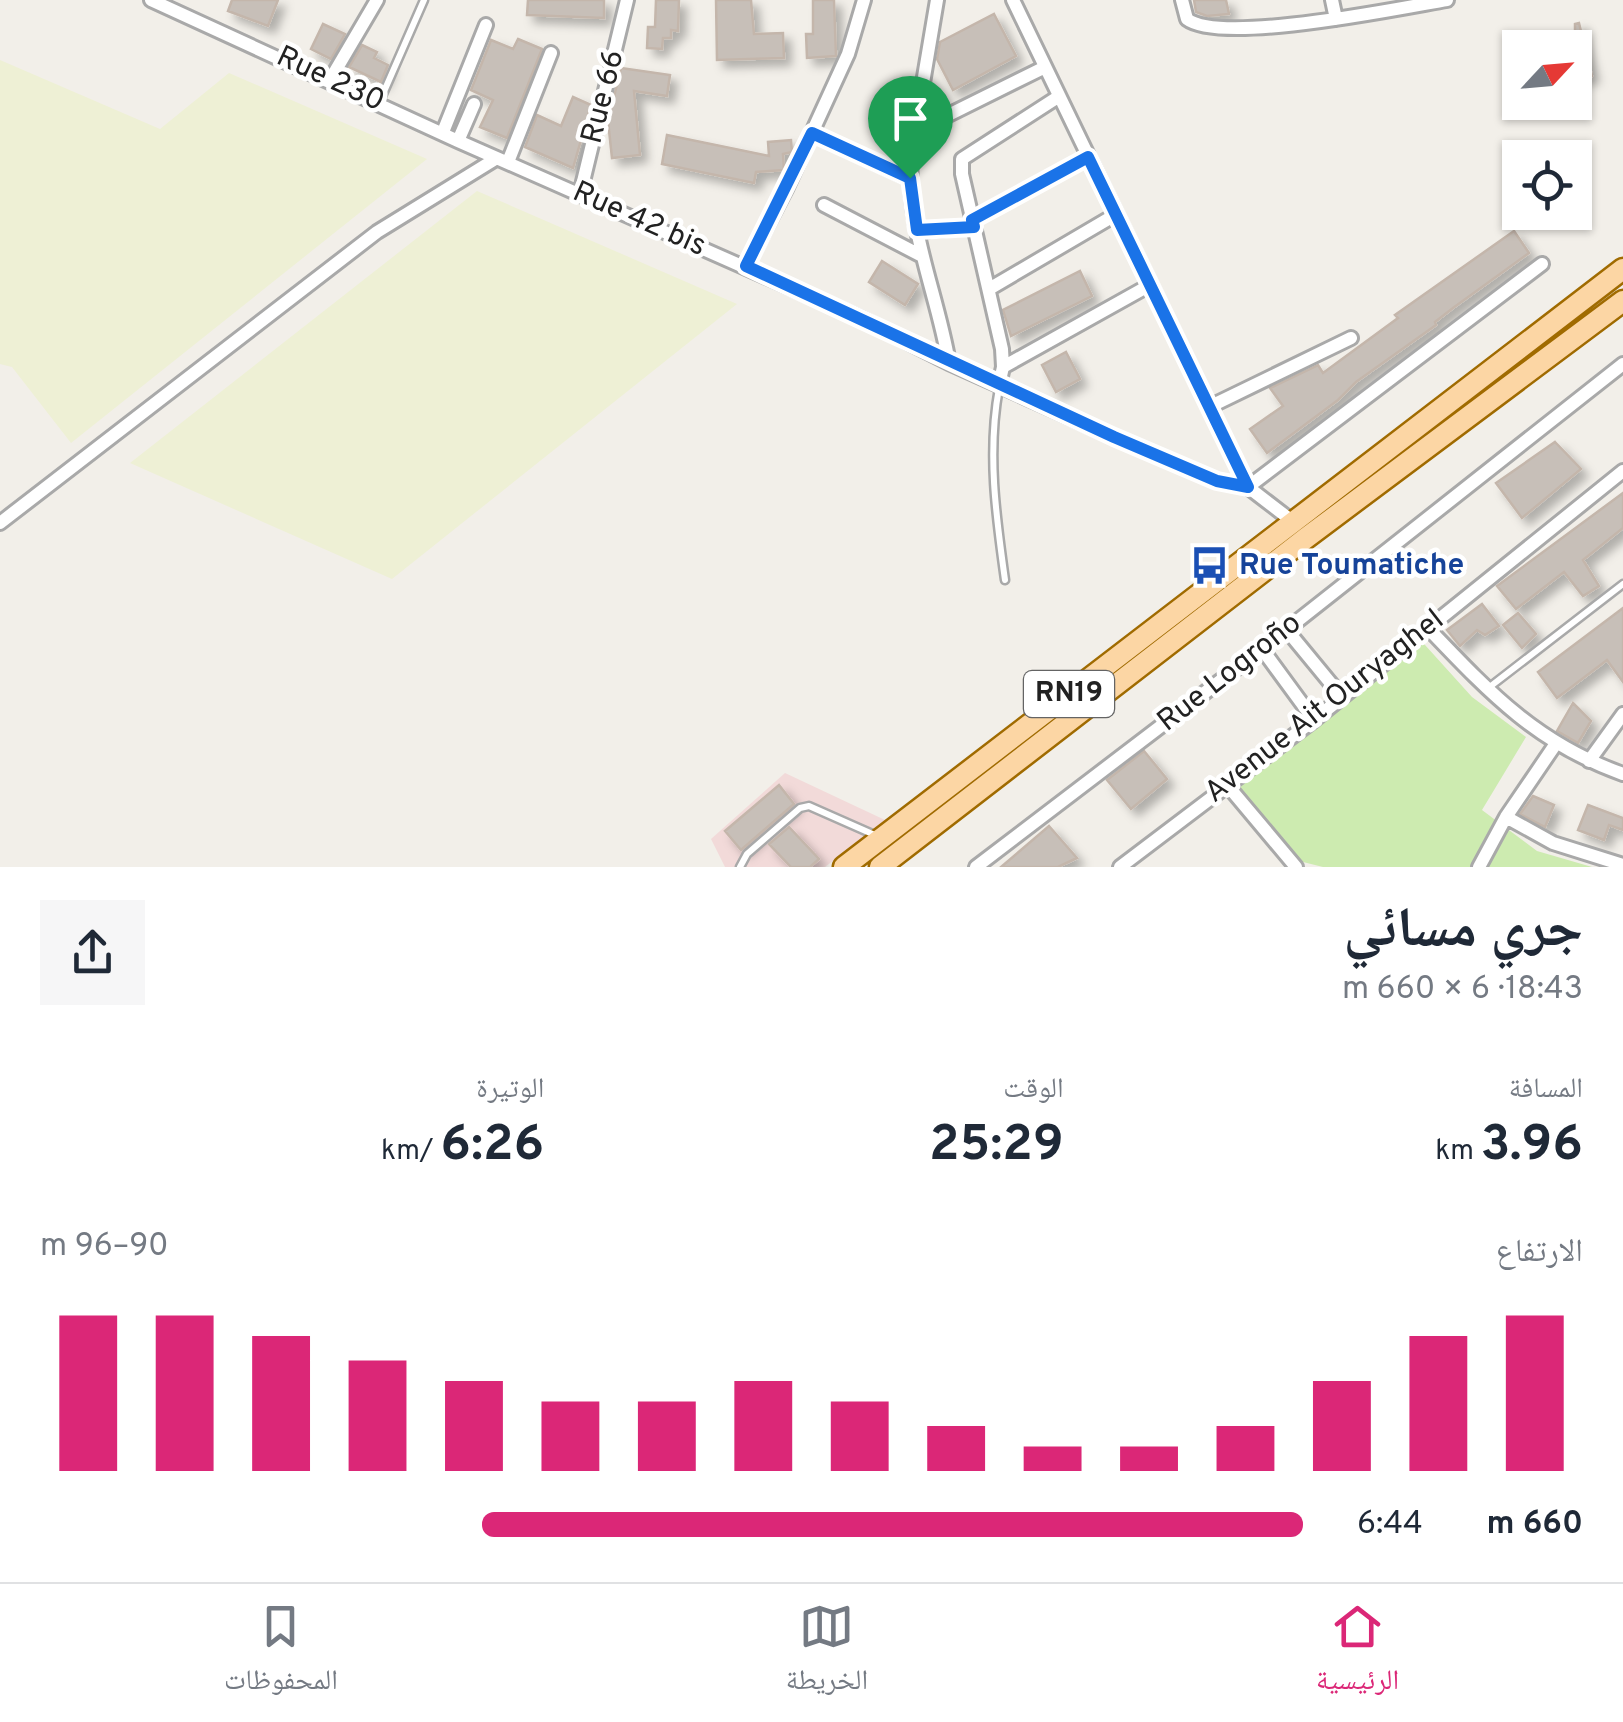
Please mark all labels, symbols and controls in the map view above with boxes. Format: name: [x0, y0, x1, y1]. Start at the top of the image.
north arrow: [1502, 30, 1592, 120]
map controls: [1502, 30, 1592, 230]
street label: Rue 230: [270, 39, 390, 121]
street label: Rue 66: [575, 46, 633, 148]
pin: [868, 76, 953, 179]
icon: arrive: [883, 91, 938, 146]
button: locate: [1502, 140, 1592, 230]
street label: Rue 42 bis: [567, 174, 711, 266]
bus stop icon: Rue Toumatiche: [1188, 545, 1230, 587]
place label: Rue Toumatiche: [1239, 548, 1464, 585]
street label: Avenue Ait Ouryaghel: [1198, 602, 1452, 812]
street label: Rue Logroño: [1151, 605, 1309, 741]
road number: RN19: [1024, 671, 1114, 717]
text: جري مسائي: [1344, 897, 1583, 967]
button: share: [40, 900, 145, 1005]
text: 18:43 · 6 × 660 m: [1342, 970, 1583, 1010]
text: الوتيرة: [476, 1072, 544, 1108]
text: الوقت: [1003, 1072, 1064, 1108]
text: المسافة: [1509, 1072, 1583, 1108]
text: 6:26: [440, 1115, 544, 1178]
text: 25:29: [929, 1115, 1064, 1178]
text: 3.96: [1481, 1115, 1583, 1178]
text: /km: [381, 1134, 440, 1170]
text: km: [1435, 1134, 1481, 1170]
text: 90–96 m: [40, 1227, 169, 1267]
text: الارتفاع: [1496, 1233, 1583, 1273]
text: 6:44: [1357, 1505, 1423, 1545]
text: 660 m: [1487, 1505, 1583, 1545]
tab: المحفوظات: [224, 1599, 338, 1707]
tab: الخريطة: [786, 1599, 868, 1707]
tab: الرئيسية: [1316, 1599, 1399, 1707]

